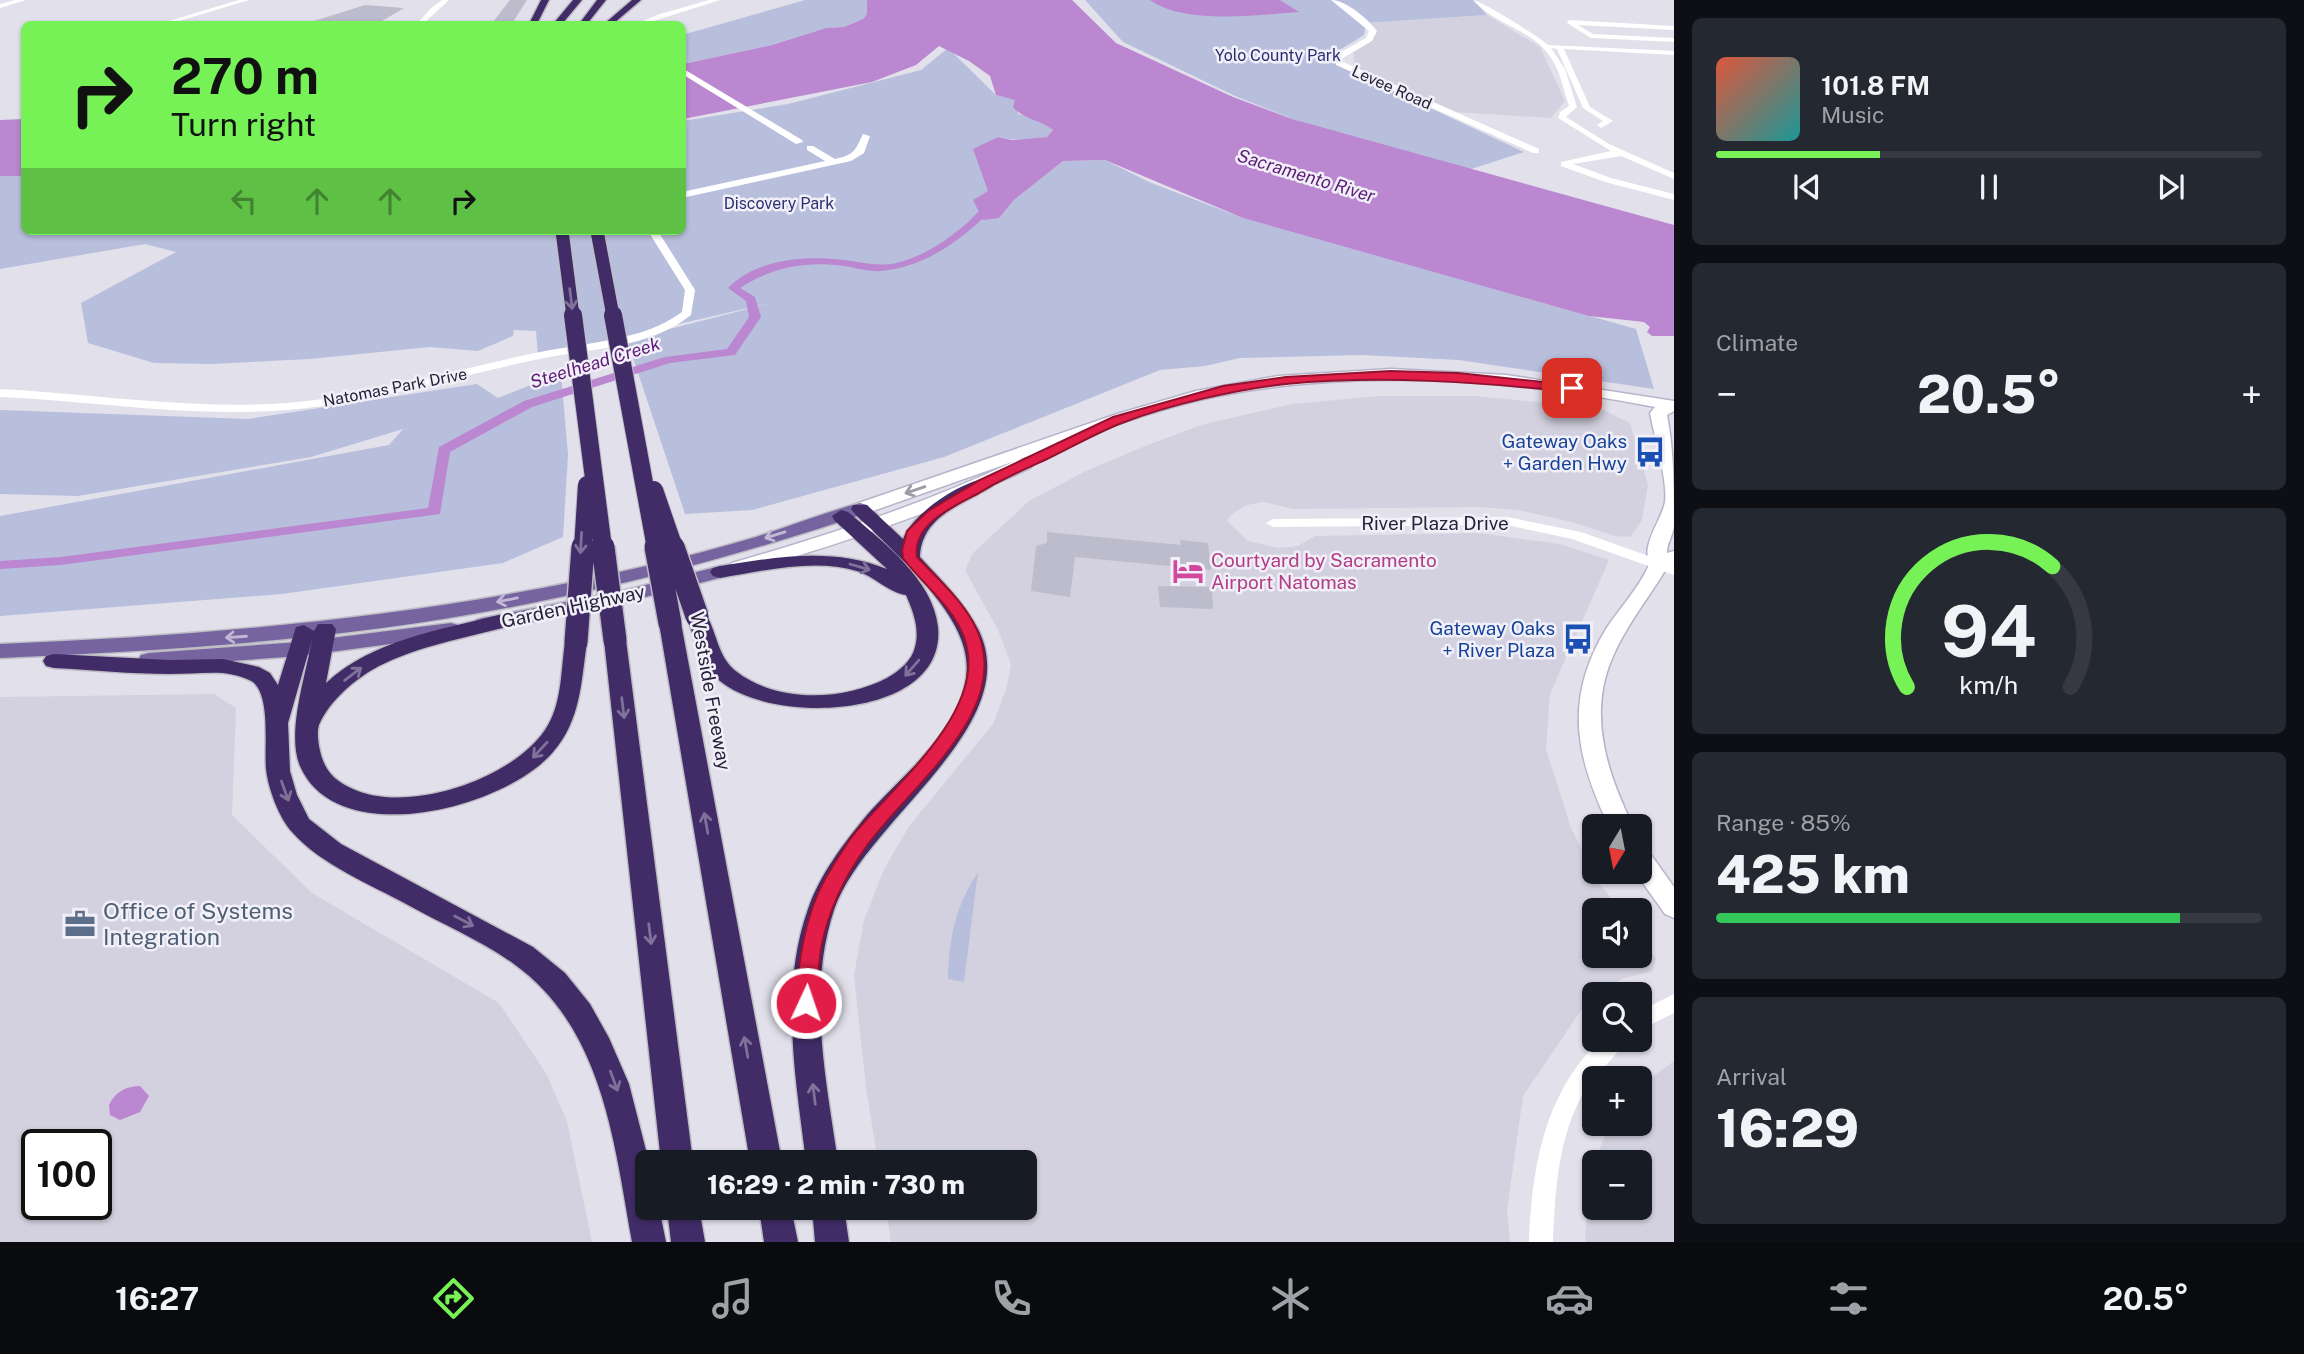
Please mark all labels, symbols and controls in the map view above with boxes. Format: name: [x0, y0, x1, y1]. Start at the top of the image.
park label: Yolo County Park: [1215, 46, 1341, 65]
text: 270 m: [171, 47, 319, 105]
icon: right: [56, 49, 147, 140]
street label: Levee Road: [1349, 61, 1435, 114]
text: 101.8 FM: [1821, 70, 1930, 101]
text: Music: [1821, 101, 1885, 128]
text: Turn right: [171, 106, 316, 143]
water label: Sacramento River: [1235, 145, 1378, 206]
icon: previous: [1788, 168, 1826, 206]
icon: pause: [1970, 168, 2008, 206]
icon: next: [2152, 168, 2190, 206]
icon: left: [225, 182, 263, 220]
icon: ahead: [298, 182, 336, 220]
icon: ahead: [371, 182, 409, 220]
icon: right: [444, 182, 482, 220]
park label: Discovery Park: [724, 194, 834, 213]
one-way arrow: [565, 287, 578, 310]
text: Climate: [1716, 329, 1798, 356]
water label: Steelhead Creek: [527, 333, 663, 392]
pin: [1542, 358, 1602, 418]
street label: Natomas Park Drive: [321, 364, 469, 411]
text: 20.5°: [1917, 364, 2061, 425]
icon: arrive: [1553, 369, 1591, 407]
text: −: [1716, 372, 1737, 417]
text: +: [2241, 372, 2262, 417]
place label: Gateway Oaks + Garden Hwy: [1501, 430, 1627, 474]
bus stop icon: Gateway Oaks + Garden Hwy: [1633, 435, 1667, 469]
one-way arrow: [904, 484, 926, 497]
street label: River Plaza Drive: [1361, 512, 1509, 534]
one-way arrow: [765, 530, 787, 543]
one-way arrow: [575, 532, 588, 555]
place label: Courtyard by Sacramento Airport Natomas: [1211, 549, 1437, 593]
hotel icon: Courtyard by Sacramento Airport Natomas: [1171, 554, 1205, 588]
one-way arrow: [848, 561, 870, 574]
street label: Garden Highway: [499, 580, 647, 632]
text: 94: [1941, 588, 2037, 673]
one-way arrow: [496, 594, 519, 608]
street label: Westside Freeway: [686, 610, 736, 772]
place label: Gateway Oaks + River Plaza: [1429, 617, 1555, 661]
bus stop icon: Gateway Oaks + River Plaza: [1561, 622, 1595, 656]
one-way arrow: [225, 631, 248, 644]
one-way arrow: [904, 659, 920, 677]
one-way arrow: [343, 667, 362, 681]
text: km/h: [1960, 670, 2018, 700]
one-way arrow: [616, 696, 629, 719]
one-way arrow: [532, 742, 549, 759]
one-way arrow: [280, 780, 292, 802]
text: Range · 85%: [1716, 809, 1851, 836]
one-way arrow: [699, 812, 712, 835]
north arrow: [1582, 814, 1652, 884]
map controls: [1582, 814, 1652, 1220]
text: 425 km: [1716, 844, 1910, 905]
place label: Office of Systems Integration: [103, 897, 293, 950]
button: sound: [1582, 898, 1652, 968]
office icon: Office of Systems Integration: [63, 907, 97, 941]
one-way arrow: [453, 915, 474, 928]
one-way arrow: [643, 922, 656, 945]
position arrow: [769, 966, 843, 1040]
button: search: [1582, 982, 1652, 1052]
one-way arrow: [739, 1036, 752, 1059]
text: Arrival: [1716, 1063, 1787, 1090]
button: +: [1582, 1066, 1652, 1136]
one-way arrow: [609, 1070, 621, 1092]
one-way arrow: [808, 1083, 821, 1106]
text: 16:29: [1716, 1098, 1859, 1159]
speed limit sign: 100: [21, 1129, 112, 1220]
button: −: [1582, 1150, 1652, 1220]
text: 16:29 · 2 min · 730 m: [707, 1169, 965, 1200]
icon: directions: [429, 1274, 478, 1323]
icon: music: [708, 1274, 757, 1323]
icon: phone: [987, 1274, 1036, 1323]
icon: climate: [1266, 1274, 1315, 1323]
icon: car: [1545, 1274, 1594, 1323]
icon: filters: [1824, 1274, 1873, 1323]
text: 16:27: [115, 1280, 199, 1317]
text: 20.5°: [2103, 1280, 2189, 1317]

